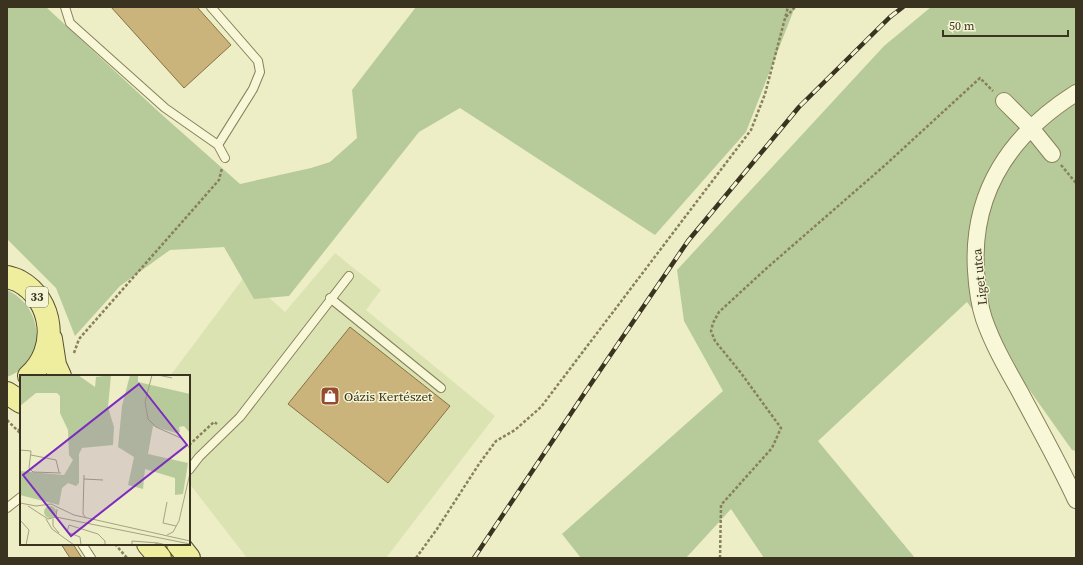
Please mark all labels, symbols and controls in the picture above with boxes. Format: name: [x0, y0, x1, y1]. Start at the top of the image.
scale bar: [943, 12, 1068, 38]
text: 50 m: [949, 18, 975, 34]
street label: Liget utca: [968, 247, 991, 306]
road number: 33: [26, 287, 48, 307]
inset map: [20, 375, 190, 545]
shop icon: Oázis Kertészet: [319, 385, 341, 407]
place label: Oázis Kertészet: [344, 388, 433, 405]

